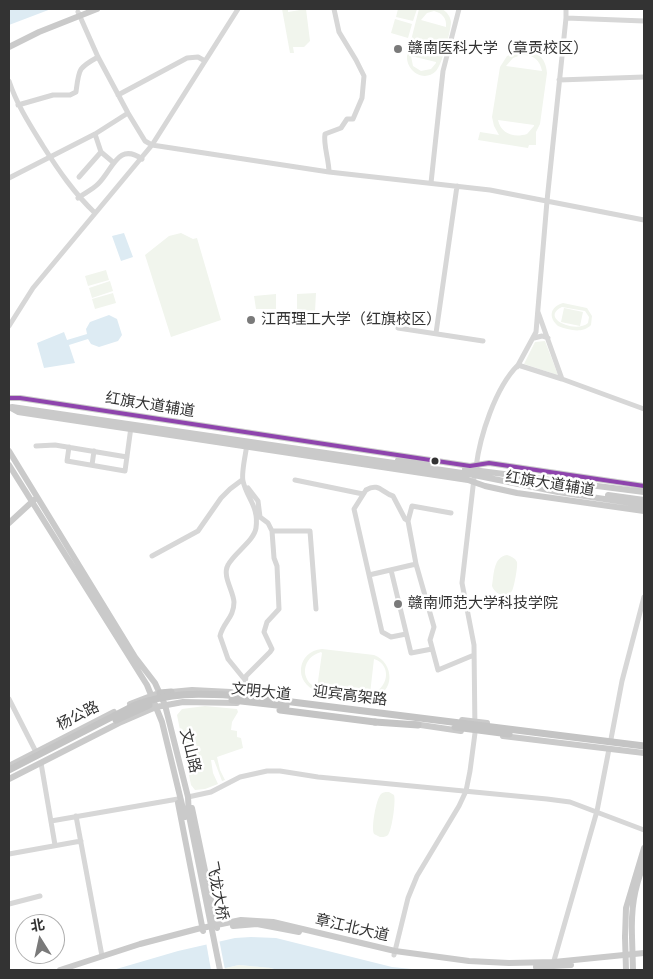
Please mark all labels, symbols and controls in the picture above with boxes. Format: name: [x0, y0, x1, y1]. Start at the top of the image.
place label: 赣南医科大学（章贡校区）: [408, 40, 588, 58]
marker: 赣南医科大学（章贡校区）: [392, 43, 404, 55]
place label: 江西理工大学（红旗校区）: [261, 311, 441, 329]
marker: 江西理工大学（红旗校区）: [245, 314, 257, 326]
street label: 红旗大道辅道: [104, 389, 196, 421]
unlabelled marker: [430, 456, 440, 466]
street label: 红旗大道辅道: [504, 468, 596, 500]
place label: 赣南师范大学科技学院: [408, 595, 558, 613]
marker: 赣南师范大学科技学院: [392, 598, 404, 610]
street label: 文明大道: [230, 680, 292, 704]
street label: 迎宾高架路: [312, 682, 388, 710]
street label: 杨公路: [54, 698, 102, 734]
street label: 文山路: [176, 727, 204, 775]
street label: 飞龙大桥: [202, 860, 232, 922]
street label: 章江北大道: [313, 911, 391, 945]
north arrow: [15, 914, 65, 964]
text: 北: [29, 916, 46, 934]

